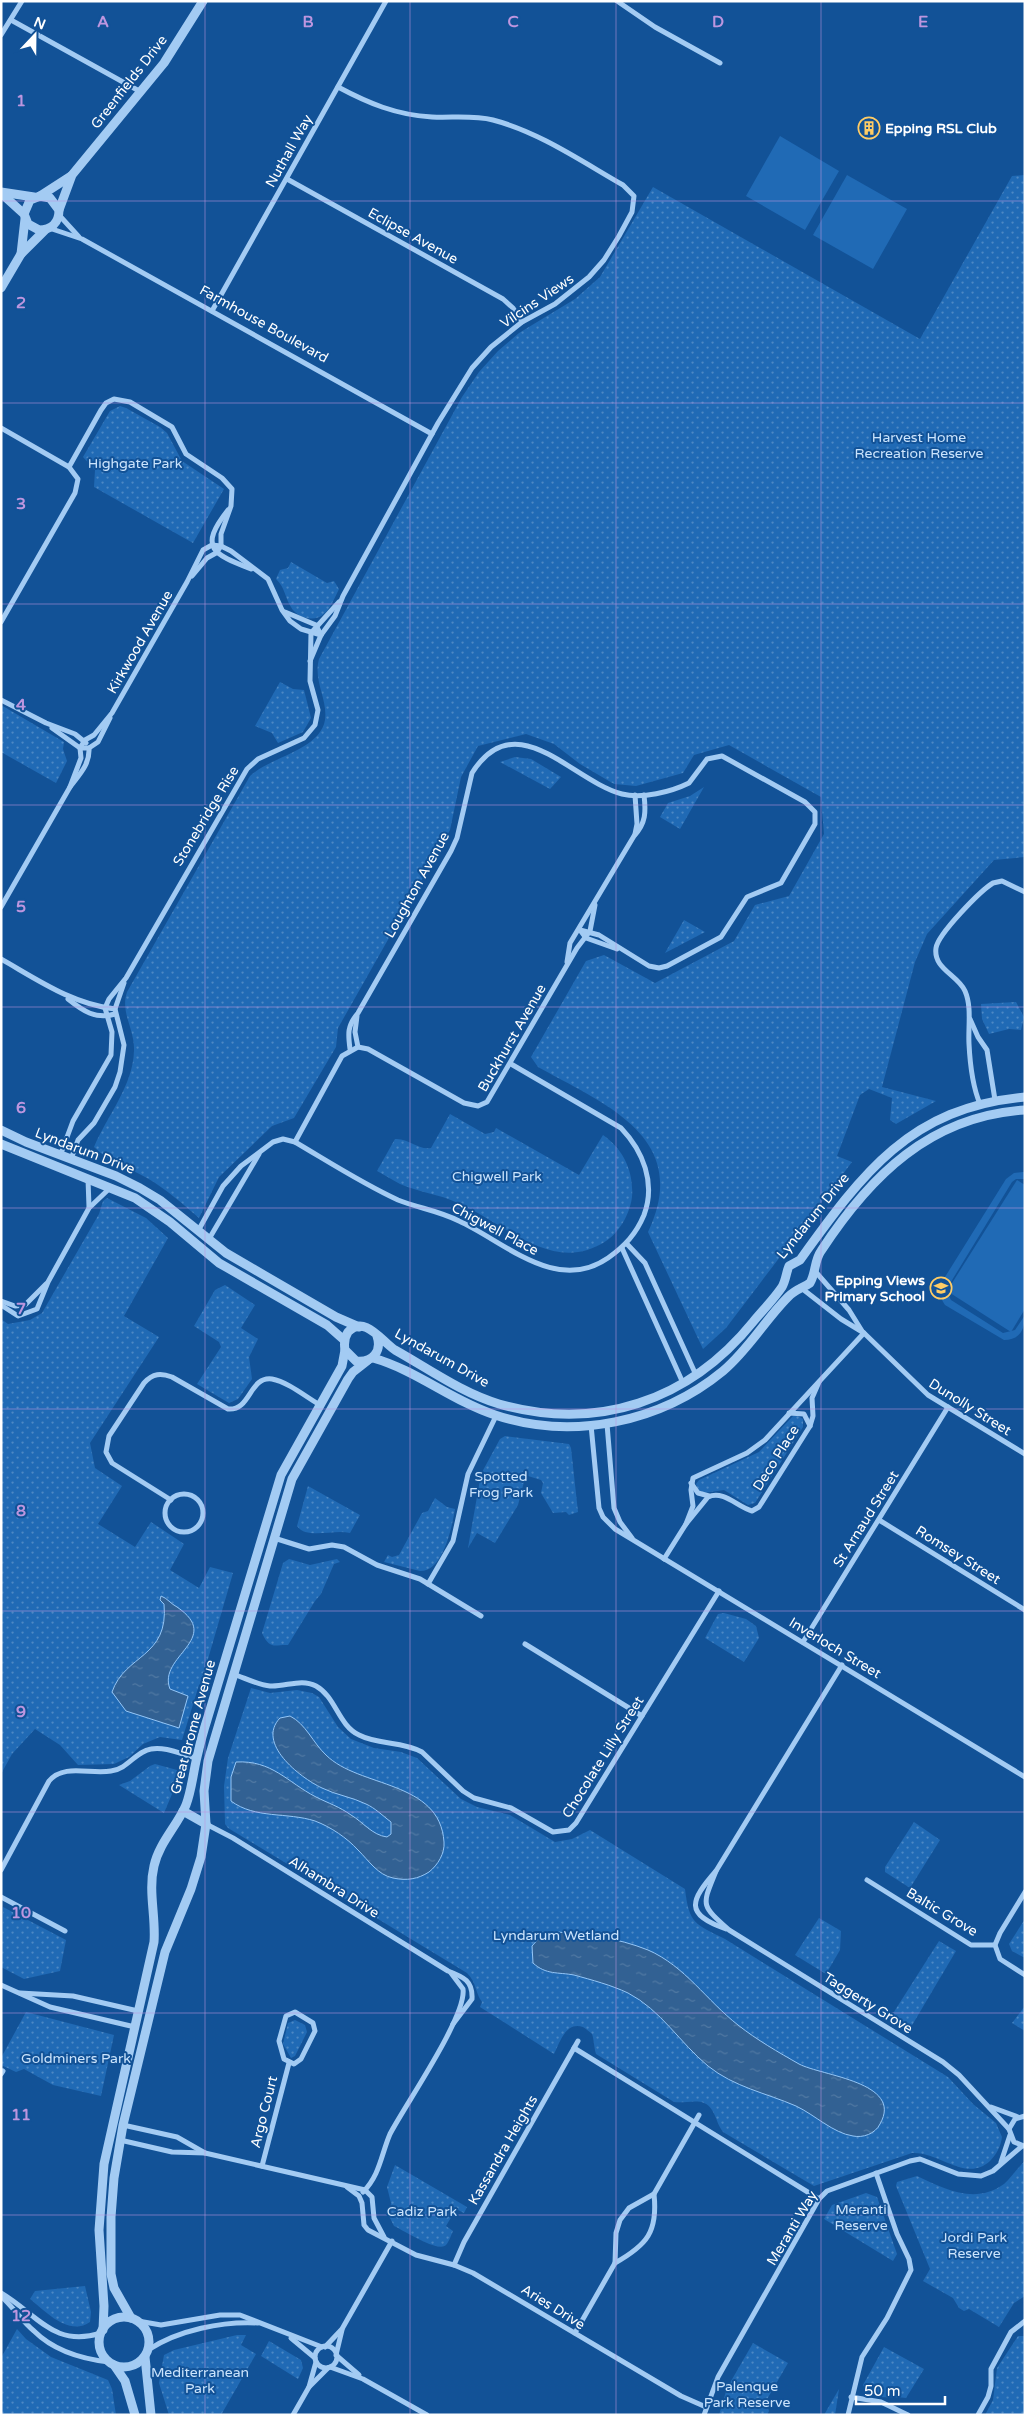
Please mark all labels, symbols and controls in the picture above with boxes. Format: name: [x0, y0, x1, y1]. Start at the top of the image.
north arrow: [10, 10, 60, 60]
text: A: [97, 12, 109, 32]
text: B: [302, 12, 314, 32]
text: C: [507, 12, 519, 32]
text: D: [712, 12, 724, 32]
text: E: [918, 12, 928, 32]
text: N: [31, 13, 48, 33]
street label: Greenfields Drive: [87, 32, 171, 132]
text: 1: [16, 91, 26, 111]
street label: Nuthall Way: [262, 111, 316, 190]
building icon: Epping RSL Club: [857, 116, 881, 140]
place label: Epping RSL Club: [885, 120, 997, 137]
street label: Eclipse Avenue: [365, 204, 461, 268]
street label: Vilcins Views: [497, 270, 577, 332]
street label: Farmhouse Boulevard: [197, 282, 331, 366]
text: 2: [16, 293, 26, 313]
park label: Harvest Home Recreation Reserve: [855, 429, 983, 462]
park label: Highgate Park: [88, 455, 183, 472]
text: 3: [16, 494, 26, 514]
street label: Kirkwood Avenue: [104, 587, 177, 697]
text: 4: [16, 695, 26, 715]
street label: Stonebridge Rise: [169, 763, 243, 869]
street label: Loughton Avenue: [381, 829, 453, 941]
text: 5: [16, 897, 26, 917]
street label: Buckhurst Avenue: [474, 981, 550, 1095]
text: 6: [16, 1098, 26, 1118]
street label: Lyndarum Drive: [33, 1124, 137, 1178]
park label: Chigwell Park: [452, 1168, 542, 1185]
street label: Lyndarum Drive: [773, 1170, 853, 1262]
street label: Chigwell Place: [449, 1199, 541, 1259]
place label: Epping Views Primary School: [824, 1272, 925, 1305]
school or university icon: Epping Views Primary School: [929, 1276, 953, 1300]
text: 7: [16, 1299, 26, 1319]
street label: Lyndarum Drive: [392, 1325, 492, 1391]
street label: Dunolly Street: [926, 1375, 1015, 1439]
street label: Deco Place: [749, 1422, 803, 1494]
street label: St Arnaud Street: [830, 1467, 903, 1570]
park label: Spotted Frog Park: [469, 1468, 533, 1501]
text: 8: [16, 1501, 26, 1521]
street label: Romsey Street: [912, 1522, 1004, 1588]
street label: Inverloch Street: [786, 1614, 885, 1683]
street label: Great Brome Avenue: [167, 1658, 219, 1796]
street label: Chocolate Lilly Street: [559, 1692, 648, 1821]
text: 9: [16, 1702, 26, 1722]
street label: Alhambra Drive: [286, 1852, 382, 1922]
street label: Baltic Grove: [903, 1884, 981, 1940]
text: 10: [11, 1903, 31, 1923]
park label: Lyndarum Wetland: [493, 1927, 619, 1944]
street label: Taggerty Grove: [820, 1969, 916, 2037]
park label: Goldminers Park: [21, 2050, 131, 2067]
street label: Argo Court: [247, 2074, 281, 2150]
street label: Kassandra Heights: [465, 2092, 541, 2208]
text: 11: [11, 2105, 31, 2125]
street label: Meranti Way: [763, 2187, 821, 2268]
park label: Meranti Reserve: [834, 2201, 888, 2234]
park label: Cadiz Park: [387, 2203, 458, 2220]
park label: Jordi Park Reserve: [941, 2229, 1007, 2262]
street label: Aries Drive: [518, 2281, 588, 2333]
text: 12: [11, 2306, 31, 2326]
park label: Mediterranean Park: [151, 2364, 249, 2397]
scale bar: [856, 2374, 945, 2406]
park label: Palenque Park Reserve: [704, 2378, 790, 2411]
text: 50 m: [864, 2382, 901, 2400]

